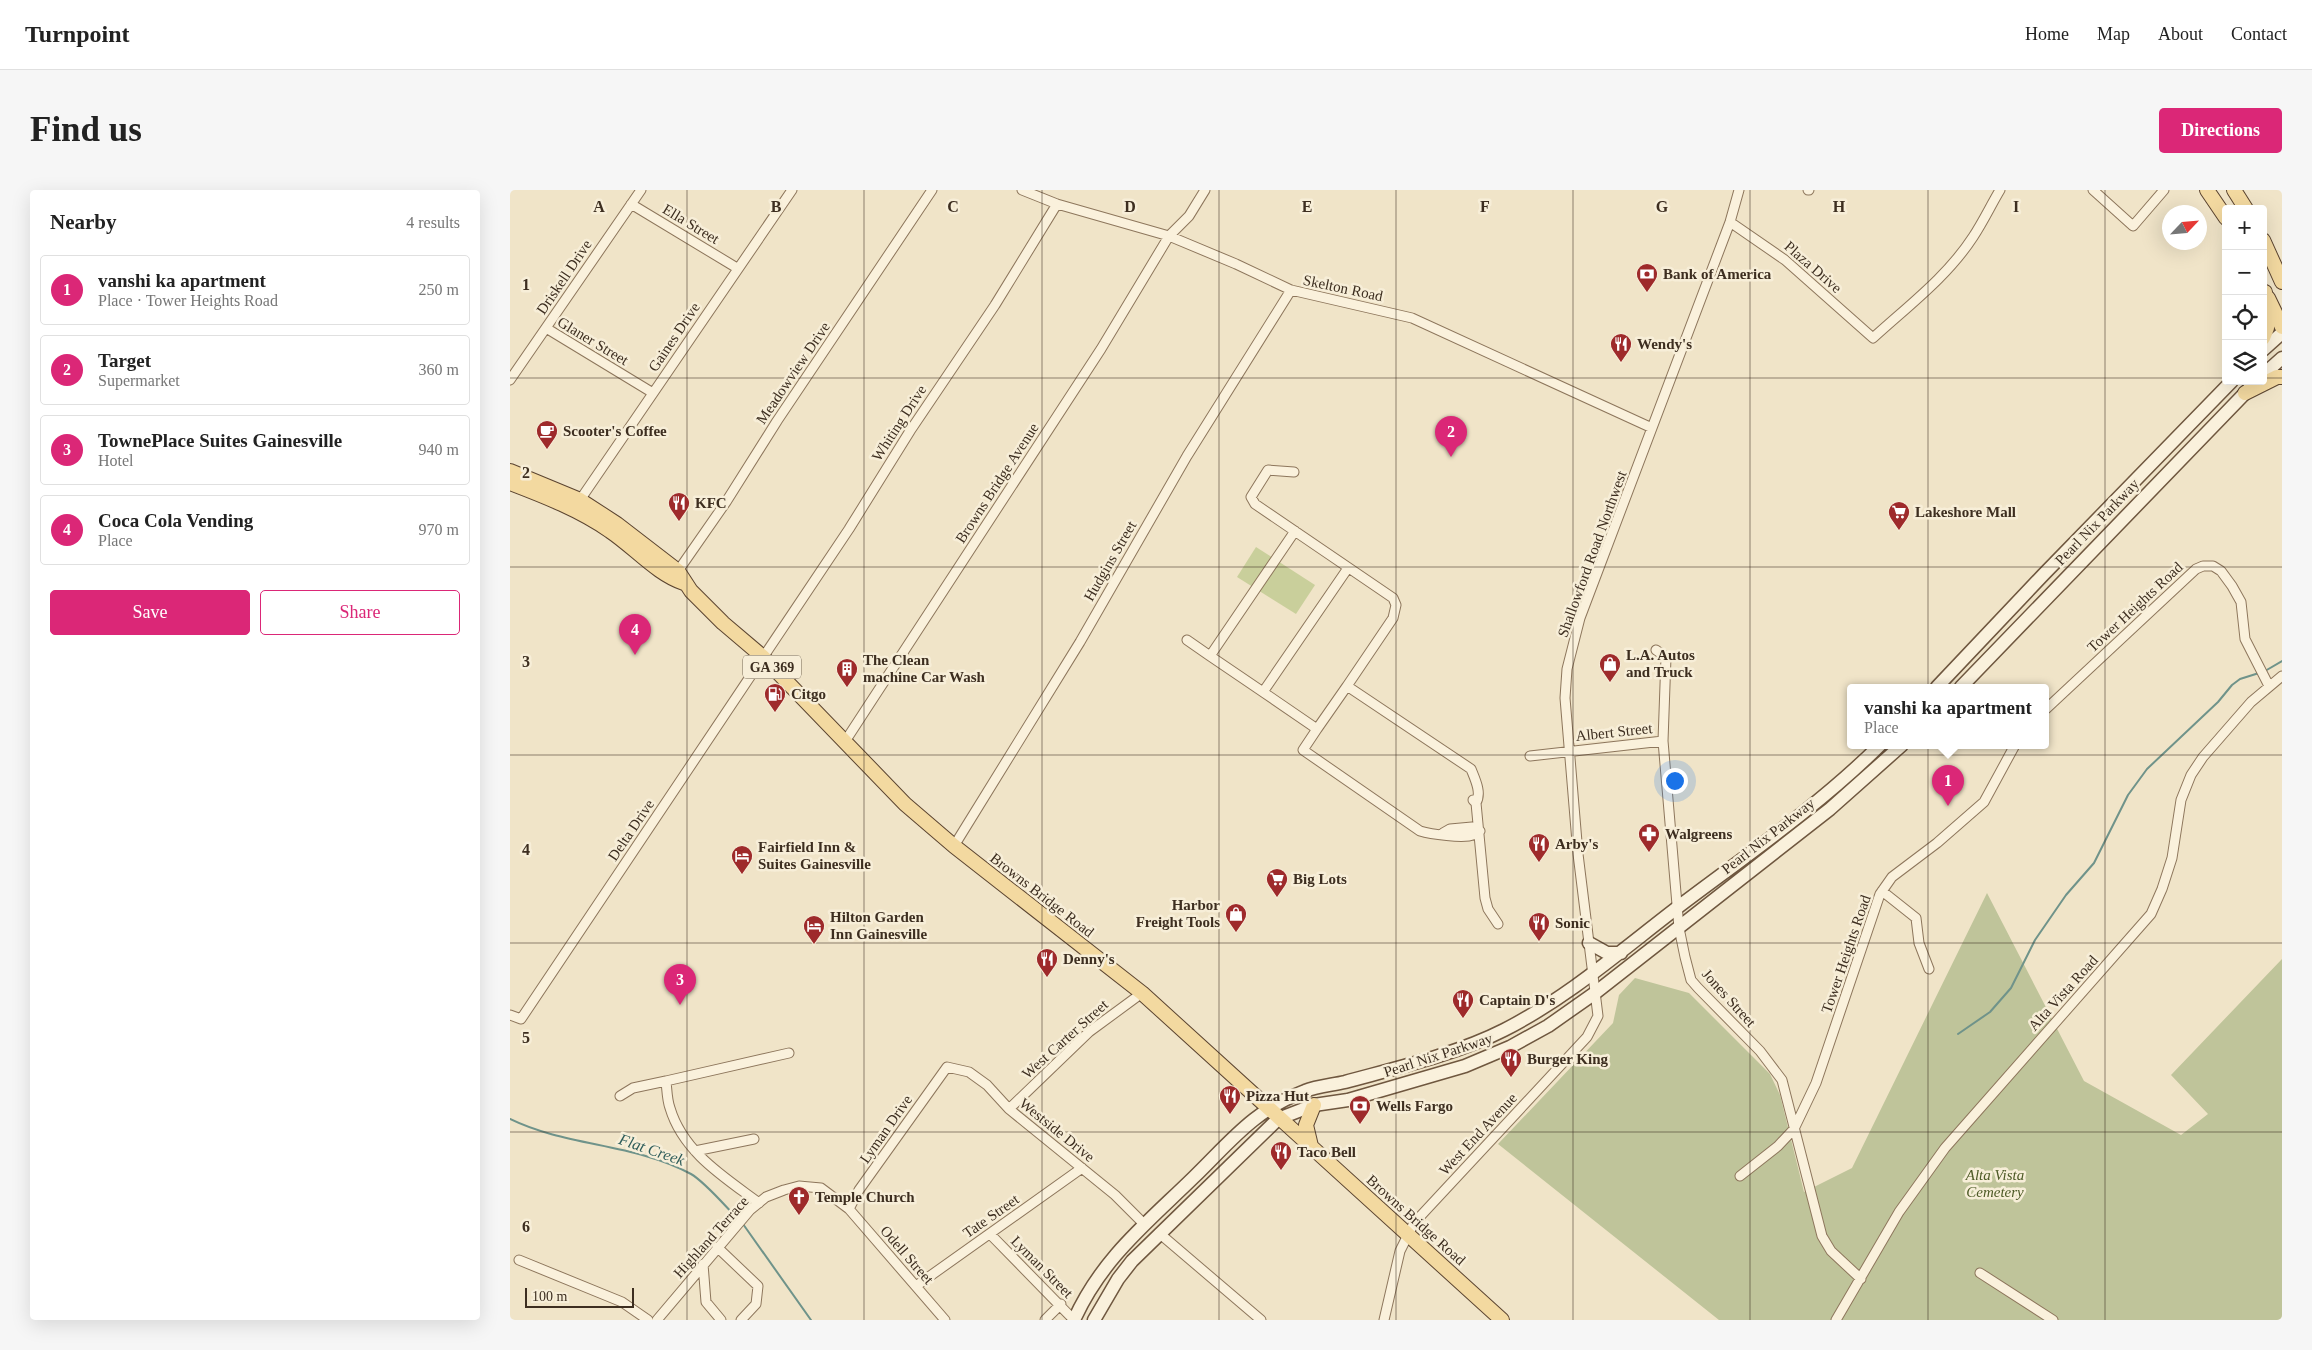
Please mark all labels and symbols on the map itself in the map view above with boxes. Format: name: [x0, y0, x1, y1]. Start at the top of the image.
text: A: [593, 198, 605, 215]
text: B: [771, 198, 782, 215]
text: C: [947, 198, 959, 215]
text: D: [1124, 198, 1136, 215]
text: E: [1302, 198, 1312, 215]
text: F: [1480, 198, 1490, 215]
text: G: [1656, 198, 1669, 215]
text: H: [1833, 198, 1846, 215]
text: I: [2013, 198, 2019, 215]
street label: Ella Street: [660, 201, 723, 247]
north arrow: [2162, 205, 2207, 250]
street label: Driskell Drive: [533, 237, 595, 317]
street label: Plaza Drive: [1781, 238, 1845, 296]
bank icon: Bank of America: [1635, 262, 1659, 293]
place label: Bank of America: [1663, 266, 1772, 282]
street label: Skelton Road: [1302, 272, 1385, 304]
text: 1: [522, 276, 530, 293]
street label: Gaines Drive: [645, 299, 703, 374]
street label: Glaner Street: [555, 314, 632, 369]
street label: Meadowview Drive: [753, 319, 833, 427]
restaurant icon: Wendy's: [1609, 332, 1633, 363]
place label: Wendy's: [1637, 336, 1692, 352]
street label: Whiting Drive: [869, 382, 930, 464]
pin: 2: [1435, 416, 1467, 457]
cafe icon: Scooter's Coffee: [535, 419, 559, 450]
street label: Browns Bridge Avenue: [952, 420, 1042, 546]
place label: Scooter's Coffee: [563, 423, 667, 439]
text: 2: [522, 464, 530, 481]
street label: Shallowford Road Northwest: [1554, 468, 1630, 639]
street label: Pearl Nix Parkway: [2052, 475, 2142, 568]
restaurant icon: KFC: [667, 491, 691, 522]
place label: KFC: [695, 495, 727, 511]
supermarket icon: Lakeshore Mall: [1887, 500, 1911, 531]
place label: Lakeshore Mall: [1915, 504, 2016, 520]
street label: Hudgins Street: [1081, 517, 1140, 604]
street label: Tower Heights Road: [2084, 559, 2186, 655]
pin: 4: [619, 614, 651, 655]
place label: L.A. Autos and Truck: [1626, 647, 1695, 680]
place label: The Clean machine Car Wash: [863, 652, 986, 685]
shop icon: L.A. Autos and Truck: [1598, 652, 1622, 683]
text: 3: [522, 653, 530, 670]
road number: GA 369: [743, 656, 801, 678]
building icon: The Clean machine Car Wash: [835, 657, 859, 688]
fuel station icon: Citgo: [763, 682, 787, 713]
place label: Citgo: [791, 686, 826, 702]
street label: Albert Street: [1575, 720, 1654, 744]
pin: 1: [1932, 765, 1964, 806]
your location: [1662, 768, 1688, 794]
street label: Pearl Nix Parkway: [1718, 795, 1818, 877]
street label: Delta Drive: [605, 796, 658, 864]
pharmacy icon: Walgreens: [1637, 822, 1661, 853]
place label: Walgreens: [1665, 826, 1732, 842]
restaurant icon: Arby's: [1527, 832, 1551, 863]
place label: Arby's: [1555, 836, 1599, 852]
place label: Fairfield Inn & Suites Gainesville: [758, 839, 871, 872]
text: 4: [522, 841, 530, 858]
hotel icon: Fairfield Inn & Suites Gainesville: [730, 844, 754, 875]
street label: Browns Bridge Road: [987, 850, 1097, 941]
supermarket icon: Big Lots: [1265, 867, 1289, 898]
place label: Big Lots: [1293, 871, 1347, 887]
street label: Tower Heights Road: [1818, 892, 1874, 1015]
place label: Harbor Freight Tools: [1136, 897, 1220, 930]
shop icon: Harbor Freight Tools: [1224, 902, 1248, 933]
place label: Hilton Garden Inn Gainesville: [830, 909, 927, 942]
restaurant icon: Sonic: [1527, 911, 1551, 942]
hotel icon: Hilton Garden Inn Gainesville: [802, 914, 826, 945]
place label: Sonic: [1555, 915, 1590, 931]
restaurant icon: Denny's: [1035, 947, 1059, 978]
place label: Denny's: [1063, 951, 1115, 967]
street label: Alta Vista Road: [2025, 952, 2101, 1034]
pin: 3: [664, 964, 696, 1005]
street label: Jones Street: [1699, 966, 1760, 1031]
restaurant icon: Captain D's: [1451, 988, 1475, 1019]
place label: Captain D's: [1479, 992, 1555, 1008]
street label: West Carter Street: [1019, 996, 1112, 1082]
text: 5: [522, 1029, 530, 1046]
street label: Pearl Nix Parkway: [1382, 1030, 1495, 1080]
restaurant icon: Burger King: [1499, 1047, 1523, 1078]
place label: Burger King: [1527, 1051, 1608, 1067]
restaurant icon: Pizza Hut: [1218, 1084, 1242, 1115]
place label: Pizza Hut: [1246, 1088, 1309, 1104]
street label: West End Avenue: [1436, 1090, 1520, 1178]
street label: Lyman Drive: [857, 1092, 916, 1166]
bank icon: Wells Fargo: [1348, 1094, 1372, 1125]
street label: Westside Drive: [1016, 1095, 1098, 1165]
place label: Wells Fargo: [1376, 1098, 1453, 1114]
water label: Flat Creek: [616, 1130, 688, 1169]
restaurant icon: Taco Bell: [1269, 1140, 1293, 1171]
place label: Taco Bell: [1297, 1144, 1356, 1160]
park label: Alta Vista Cemetery: [1965, 1167, 2024, 1200]
street label: Browns Bridge Road: [1364, 1172, 1469, 1269]
church icon: Temple Church: [787, 1185, 811, 1216]
place label: Temple Church: [815, 1189, 915, 1205]
street label: Tate Street: [960, 1191, 1023, 1241]
street label: Highland Terrace: [670, 1193, 752, 1281]
text: 6: [522, 1218, 530, 1235]
street label: Odell Street: [877, 1223, 937, 1288]
street label: Lyman Street: [1008, 1233, 1077, 1302]
scale bar: [525, 1285, 634, 1308]

